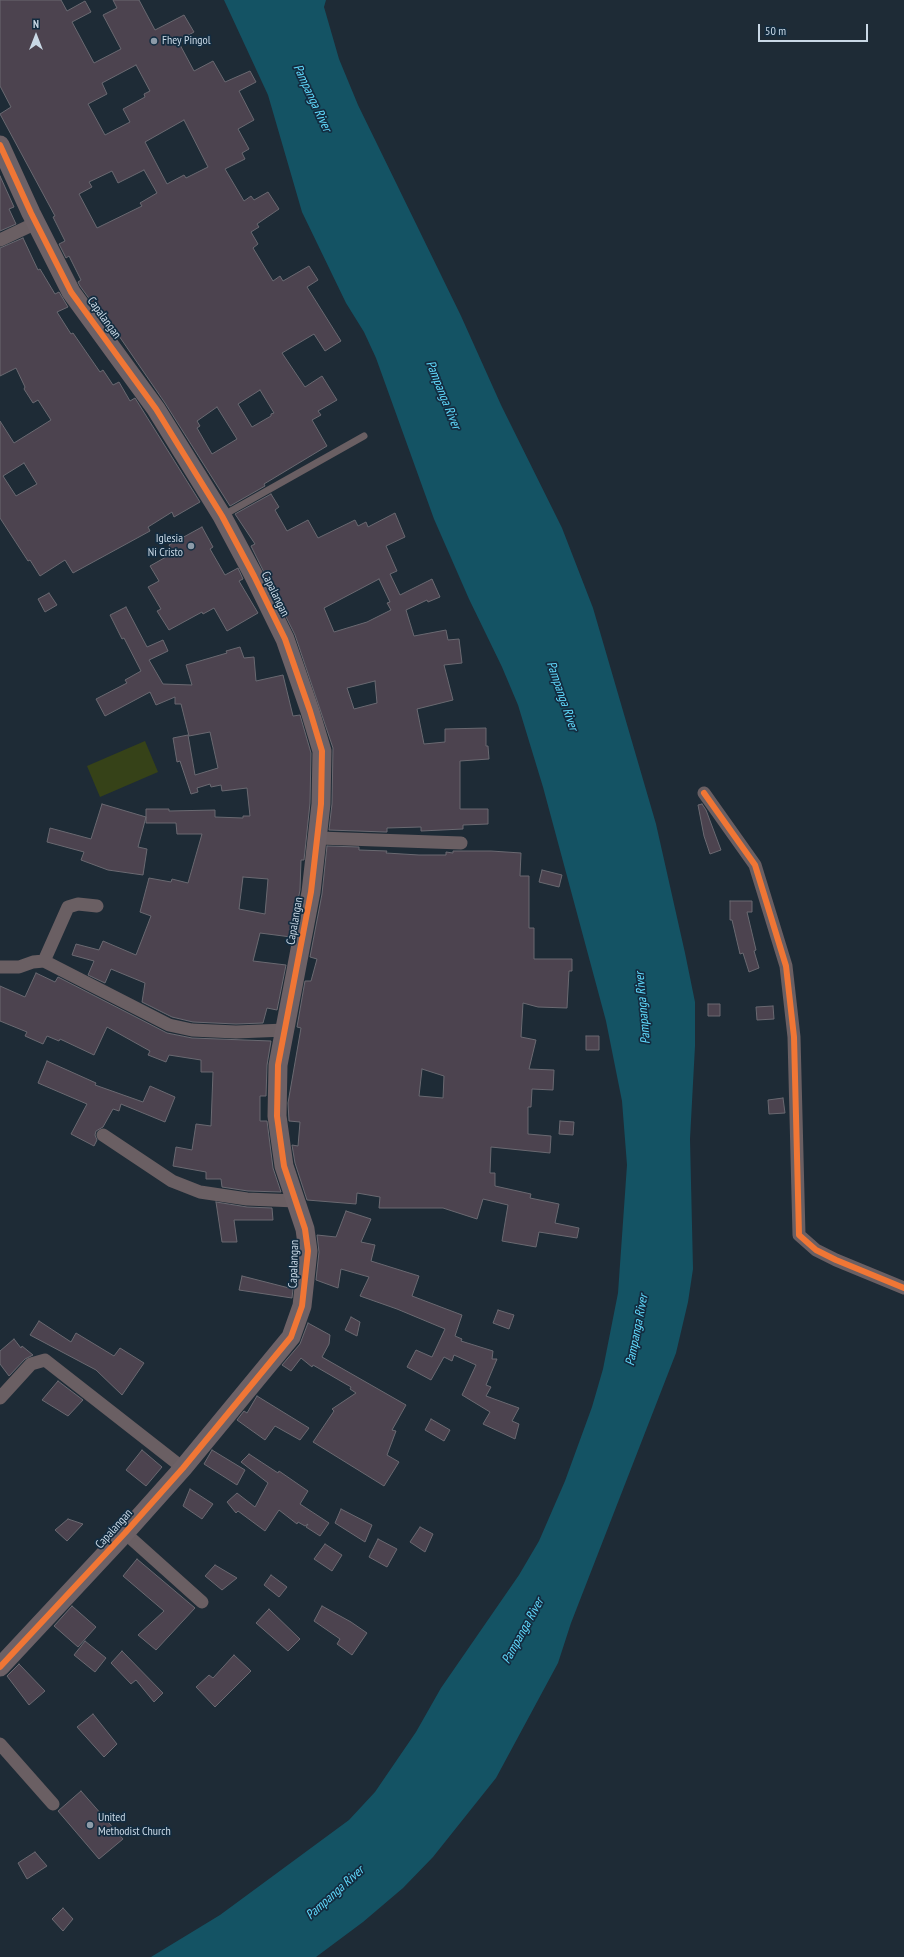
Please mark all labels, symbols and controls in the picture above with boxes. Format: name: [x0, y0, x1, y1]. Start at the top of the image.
north arrow: [16, 16, 56, 56]
scale bar: [760, 16, 870, 42]
text: N: [33, 17, 39, 31]
text: 50 m: [765, 23, 786, 38]
place label: Fhey Pingol: [162, 34, 210, 48]
marker: Fhey Pingol: [149, 36, 159, 46]
water label: Pampanga River: [290, 62, 334, 134]
street label: Capalangan: [84, 294, 124, 342]
water label: Pampanga River: [422, 359, 464, 431]
place label: Iglesia Ni Cristo: [148, 532, 183, 560]
marker: Iglesia Ni Cristo: [186, 541, 196, 551]
street label: Capalangan: [258, 569, 292, 619]
water label: Pampanga River: [543, 659, 581, 733]
street label: Capalangan: [284, 896, 306, 946]
water label: Pampanga River: [632, 971, 654, 1045]
street label: Capalangan: [286, 1240, 302, 1288]
water label: Pampanga River: [622, 1293, 652, 1367]
street label: Capalangan: [92, 1506, 136, 1552]
water label: Pampanga River: [499, 1596, 547, 1666]
place label: United Methodist Church: [98, 1811, 171, 1839]
marker: United Methodist Church: [85, 1820, 95, 1830]
water label: Pampanga River: [303, 1863, 367, 1923]

